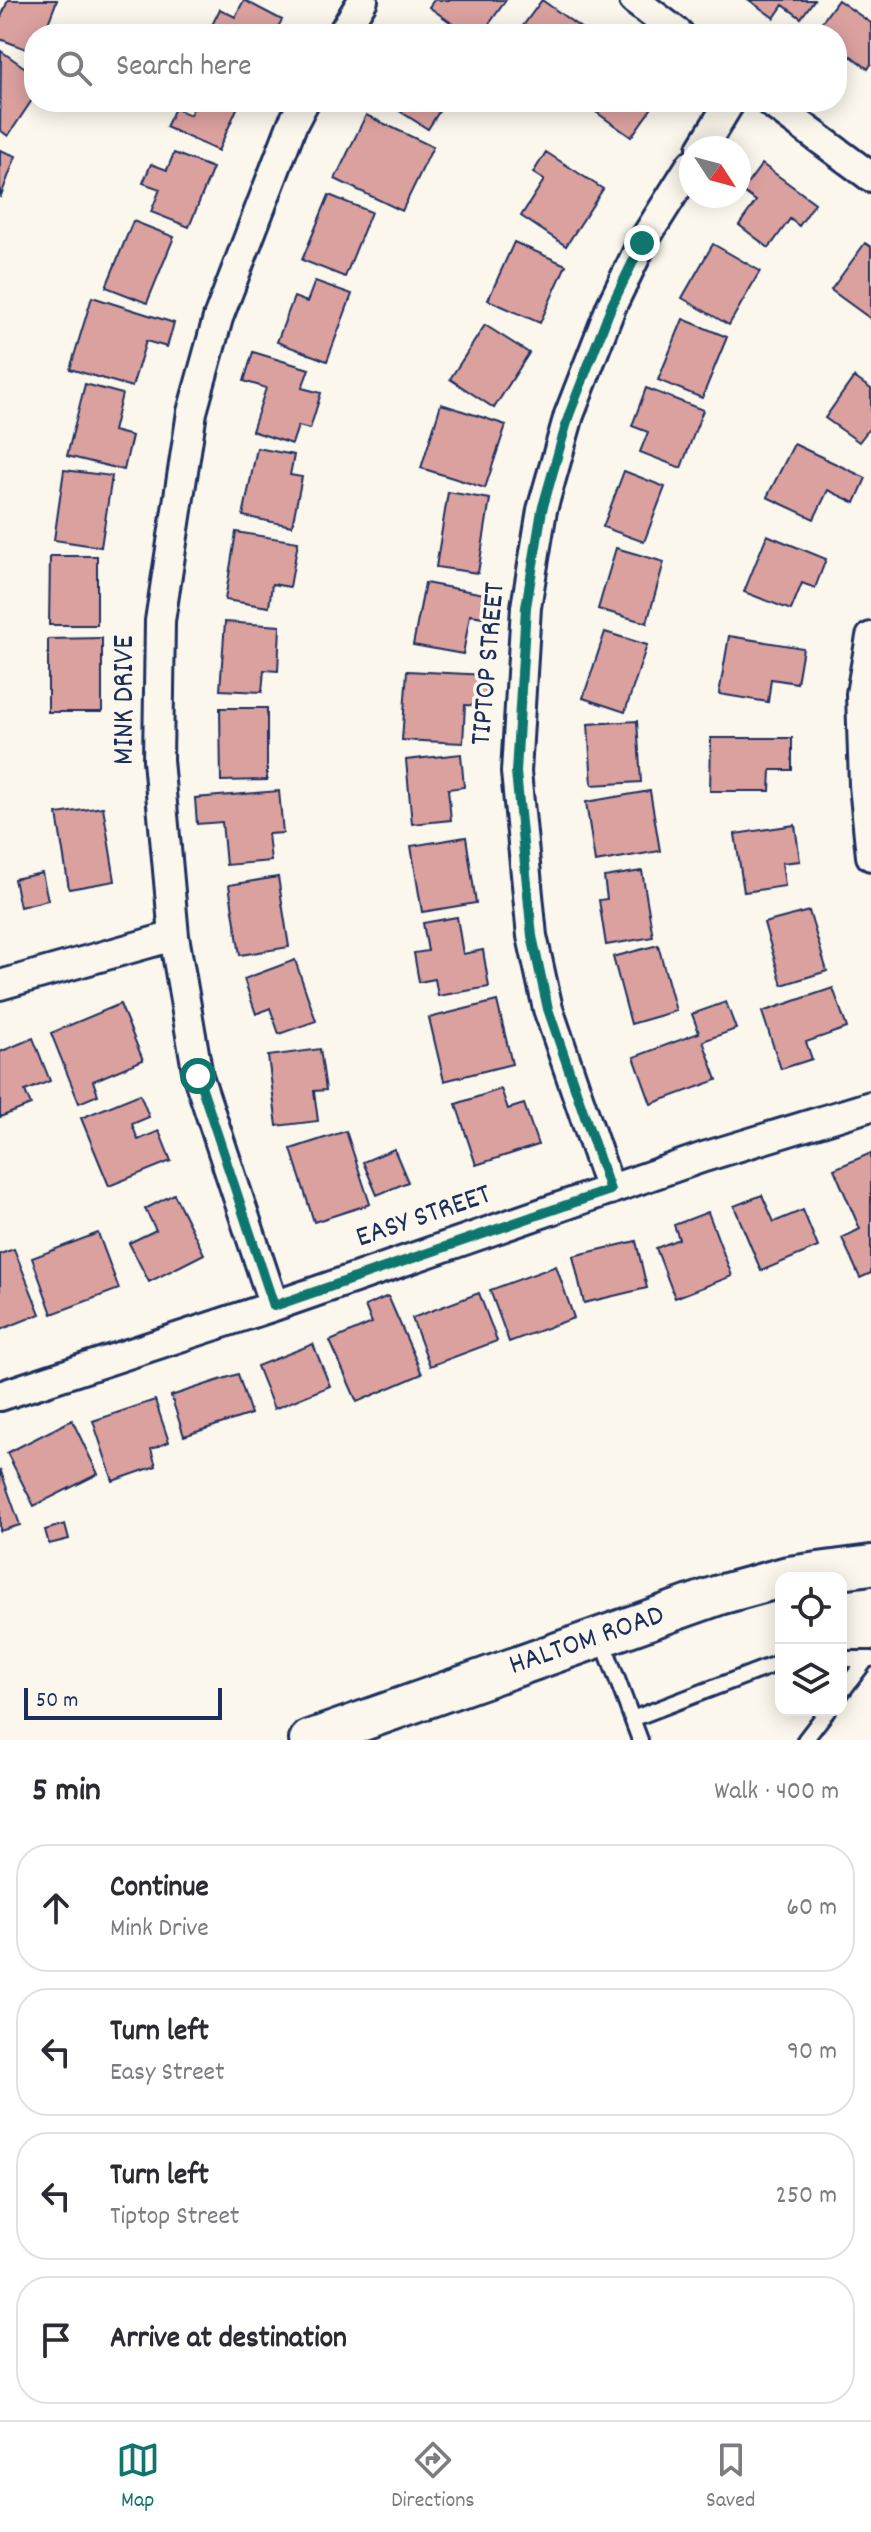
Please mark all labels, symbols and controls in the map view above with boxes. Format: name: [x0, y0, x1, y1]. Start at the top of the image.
search box: [24, 24, 847, 112]
icon: search: [52, 46, 96, 90]
text: Search here: [116, 47, 252, 90]
north arrow: [679, 136, 751, 208]
route end: [624, 225, 660, 261]
street label: TIPTOP STREET: [461, 581, 519, 747]
street label: MINK DRIVE: [105, 635, 148, 765]
route start: [180, 1058, 216, 1094]
street label: EASY STREET: [351, 1175, 497, 1261]
map controls: [775, 1572, 847, 1716]
button: locate: [775, 1572, 847, 1644]
street label: HALTOM ROAD: [504, 1595, 670, 1689]
button: layers: [775, 1644, 847, 1716]
scale bar: [24, 1684, 222, 1720]
text: 50 m: [36, 1686, 78, 1717]
text: 5 min: [32, 1768, 101, 1817]
text: Walk · 400 m: [714, 1774, 839, 1811]
text: Continue: [110, 1868, 209, 1911]
icon: ahead: [34, 1886, 78, 1930]
text: 60 m: [786, 1890, 837, 1927]
text: Mink Drive: [110, 1911, 209, 1948]
text: Turn left: [110, 2012, 209, 2055]
icon: left: [34, 2030, 78, 2074]
text: 90 m: [787, 2034, 837, 2071]
text: Easy Street: [110, 2055, 225, 2092]
text: Turn left: [110, 2156, 209, 2199]
icon: left: [34, 2174, 78, 2218]
text: 250 m: [776, 2178, 837, 2215]
text: Tiptop Street: [110, 2199, 239, 2236]
icon: arrive: [34, 2318, 78, 2362]
text: Arrive at destination: [110, 2319, 347, 2362]
tab: Map: [116, 2438, 160, 2517]
tab: Directions: [391, 2438, 475, 2517]
tab: Saved: [706, 2438, 755, 2517]

